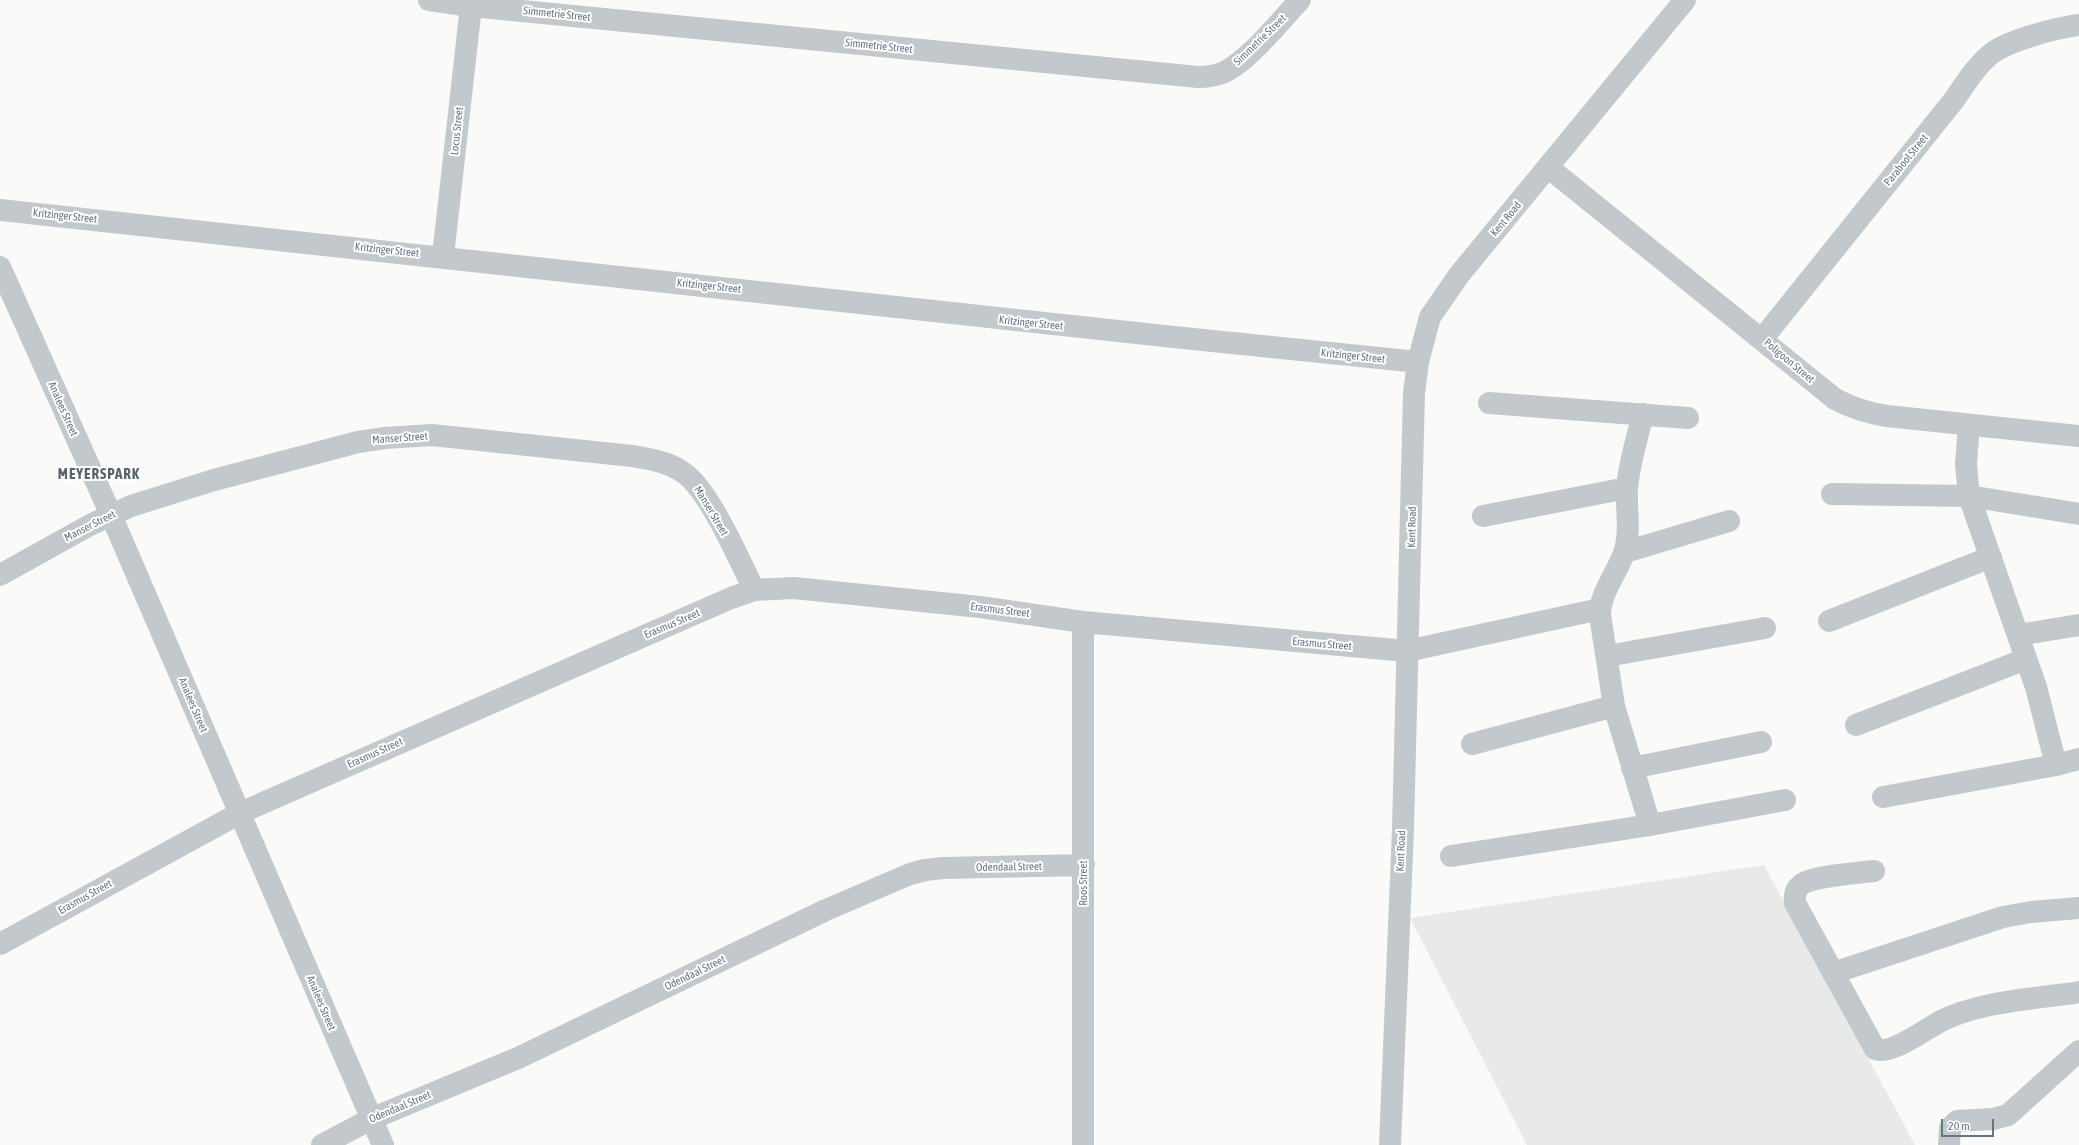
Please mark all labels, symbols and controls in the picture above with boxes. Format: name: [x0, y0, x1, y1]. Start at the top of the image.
street label: Simmetrie Street: [523, 4, 591, 24]
street label: Simmetrie Street: [1231, 12, 1289, 68]
street label: Simmetrie Street: [845, 36, 913, 56]
street label: Locus Street: [448, 106, 466, 156]
street label: Parabool Street: [1881, 132, 1931, 188]
street label: Kent Road: [1488, 199, 1524, 239]
street label: Kritzinger Street: [32, 206, 98, 226]
street label: Kritzinger Street: [354, 240, 420, 260]
street label: Kritzinger Street: [676, 276, 742, 296]
street label: Kritzinger Street: [998, 313, 1064, 333]
street label: Poligoon Street: [1761, 336, 1817, 386]
street label: Kritzinger Street: [1320, 346, 1386, 366]
street label: Analees Street: [45, 380, 81, 438]
street label: Manser Street: [372, 429, 428, 447]
district label: MEYERSPARK: [58, 465, 140, 483]
street label: Manser Street: [691, 484, 731, 538]
street label: Kent Road: [1405, 506, 1419, 548]
street label: Manser Street: [62, 508, 118, 544]
street label: Erasmus Street: [970, 600, 1030, 620]
street label: Erasmus Street: [642, 606, 702, 642]
street label: Erasmus Street: [1292, 635, 1352, 653]
street label: Analees Street: [176, 676, 210, 734]
street label: Erasmus Street: [345, 735, 405, 771]
street label: Kent Road: [1393, 830, 1409, 872]
street label: Odendaal Street: [976, 860, 1042, 874]
street label: Roos Street: [1077, 860, 1091, 906]
street label: Erasmus Street: [56, 877, 114, 917]
street label: Odendaal Street: [662, 953, 728, 993]
street label: Analees Street: [304, 974, 338, 1032]
street label: Odendaal Street: [367, 1088, 433, 1126]
scale bar: [1943, 1111, 1996, 1137]
text: 20 m: [1948, 1119, 1970, 1133]

